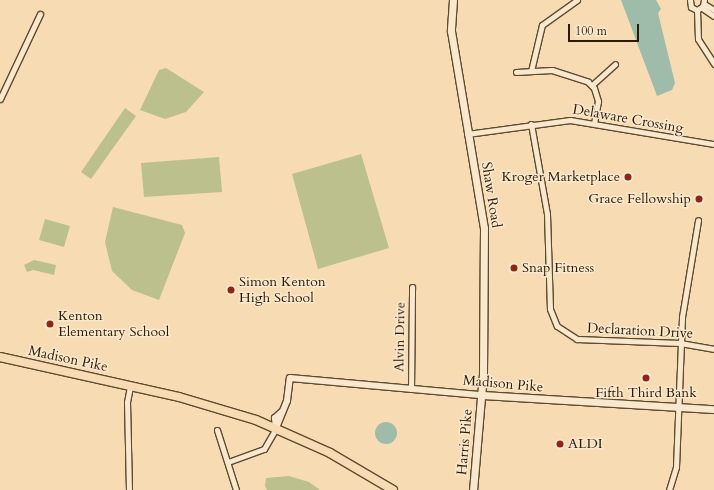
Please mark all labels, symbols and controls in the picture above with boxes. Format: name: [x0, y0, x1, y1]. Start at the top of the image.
scale bar: [570, 16, 641, 42]
text: 100 m: [575, 23, 607, 39]
street label: Delaware Crossing: [571, 101, 685, 137]
street label: Shaw Road: [478, 161, 504, 229]
place label: Kroger Marketplace: [501, 169, 620, 185]
marker: Kroger Marketplace: [623, 172, 633, 182]
place label: Grace Fellowship: [588, 191, 691, 207]
marker: Grace Fellowship: [694, 194, 704, 204]
place label: Snap Fitness: [522, 260, 594, 276]
marker: Snap Fitness: [509, 263, 519, 273]
place label: Simon Kenton High School: [239, 274, 326, 306]
marker: Simon Kenton High School: [226, 285, 236, 295]
street label: Alvin Drive: [391, 302, 409, 372]
place label: Kenton Elementary School: [58, 308, 169, 340]
marker: Kenton Elementary School: [45, 319, 55, 329]
street label: Declaration Drive: [586, 320, 694, 342]
street label: Madison Pike: [27, 342, 109, 376]
street label: Madison Pike: [462, 372, 544, 396]
marker: Fifth Third Bank: [641, 373, 651, 383]
place label: Fifth Third Bank: [595, 385, 697, 401]
street label: Harris Pike: [454, 408, 476, 476]
place label: ALDI: [568, 436, 603, 452]
marker: ALDI: [555, 439, 565, 449]

